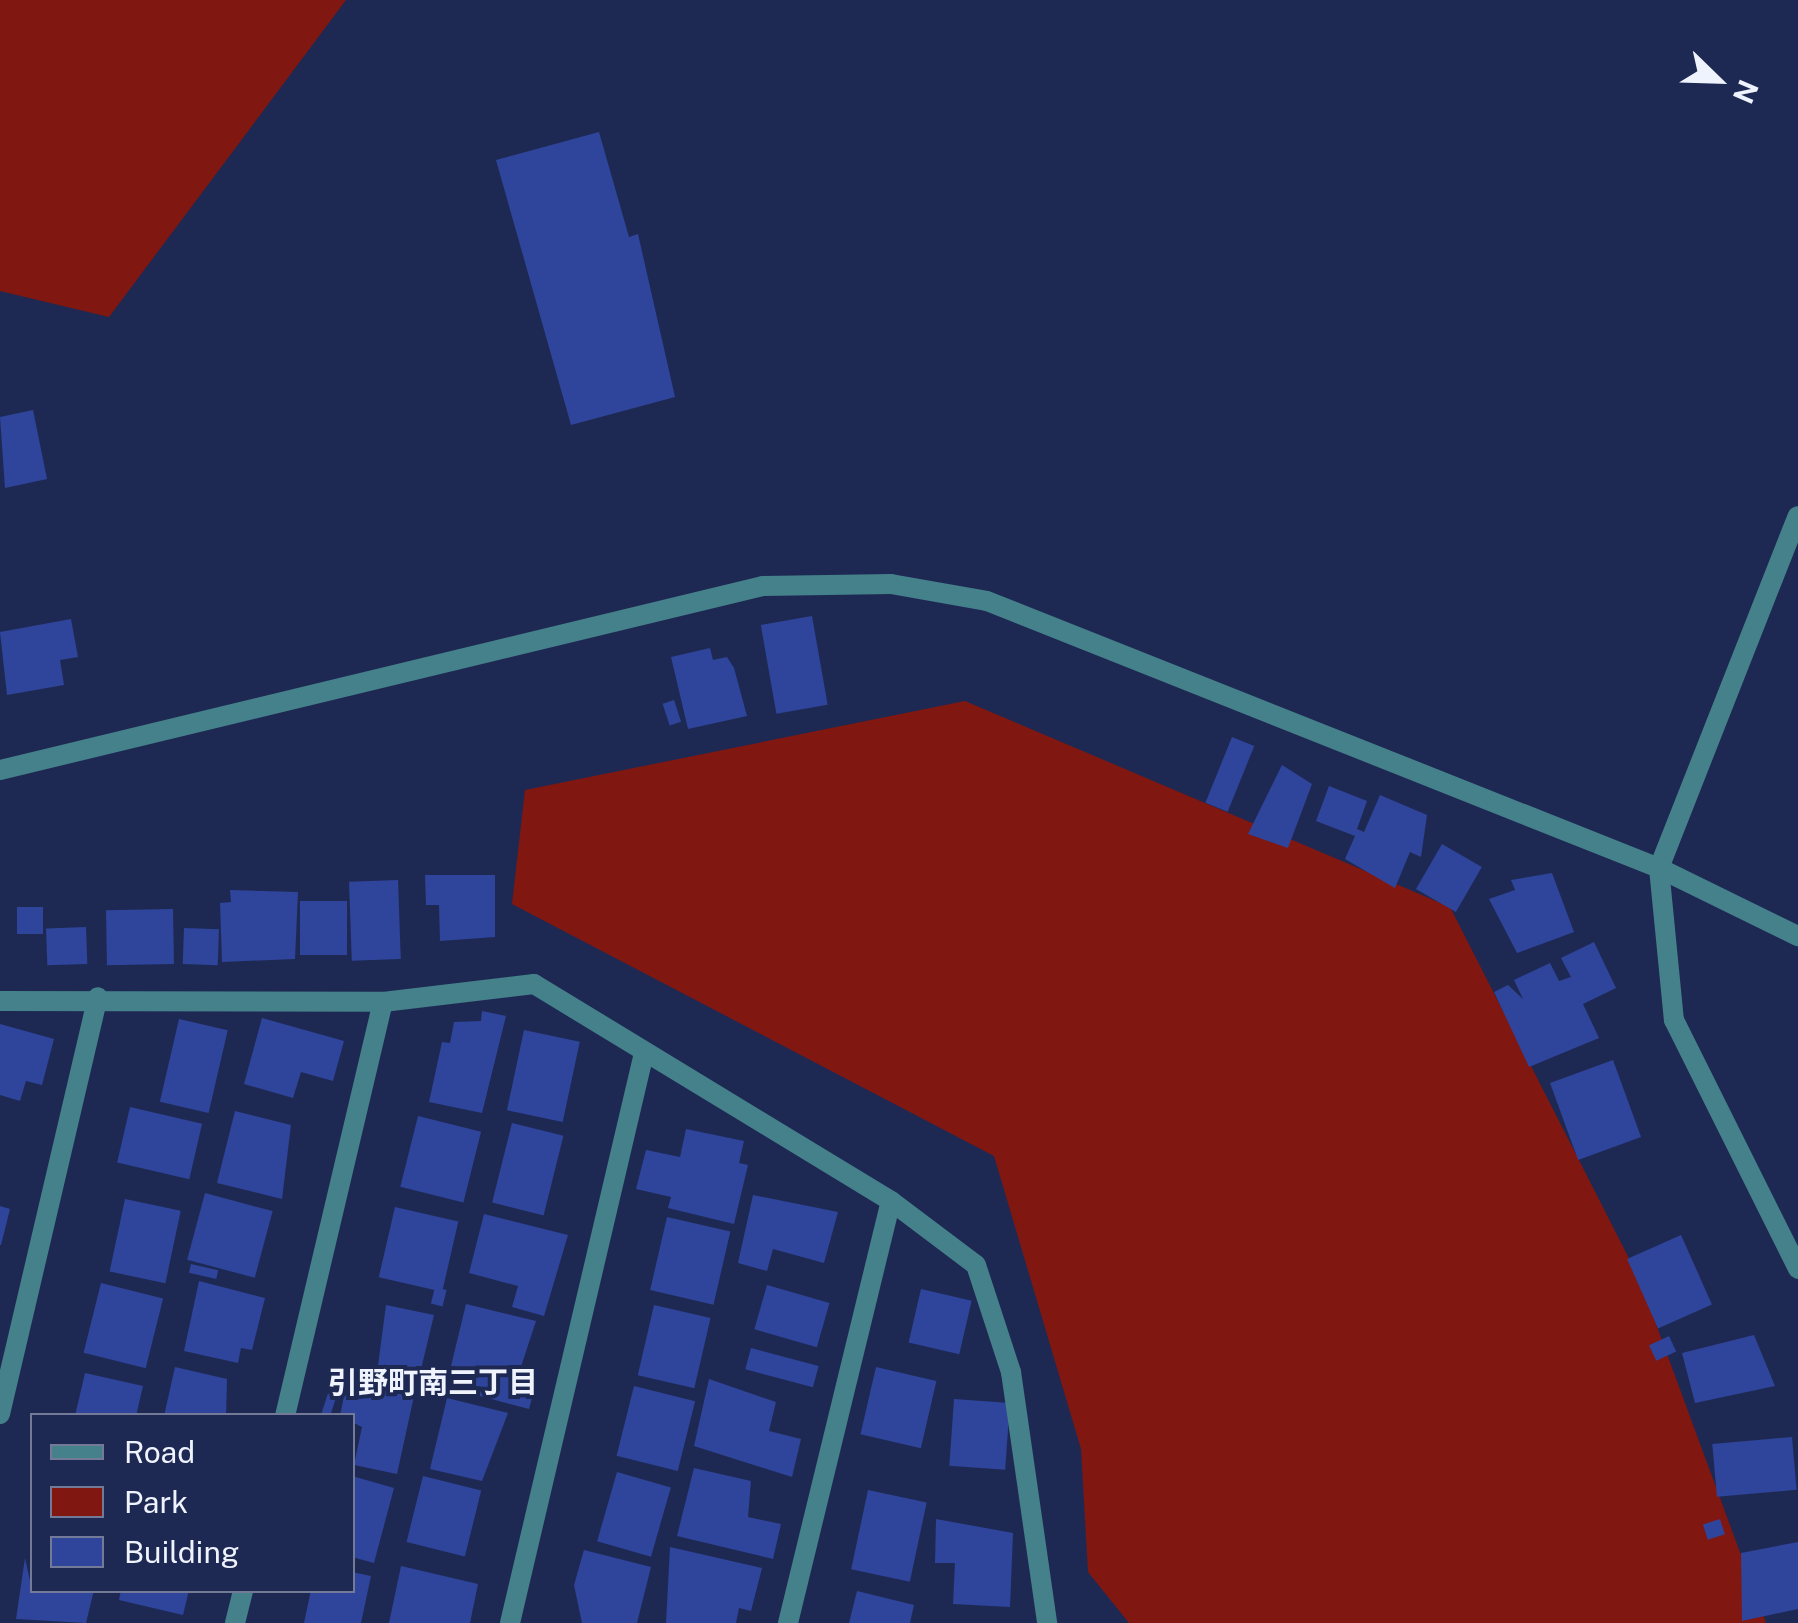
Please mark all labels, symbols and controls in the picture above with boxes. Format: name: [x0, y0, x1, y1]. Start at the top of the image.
north arrow: [1668, 30, 1768, 130]
text: N: [1727, 75, 1766, 108]
district label: 引野町南三丁目: [328, 1364, 538, 1400]
legend: [30, 1413, 355, 1593]
text: Road: [124, 1434, 195, 1470]
text: Park: [124, 1484, 188, 1520]
text: Building: [124, 1534, 239, 1570]

